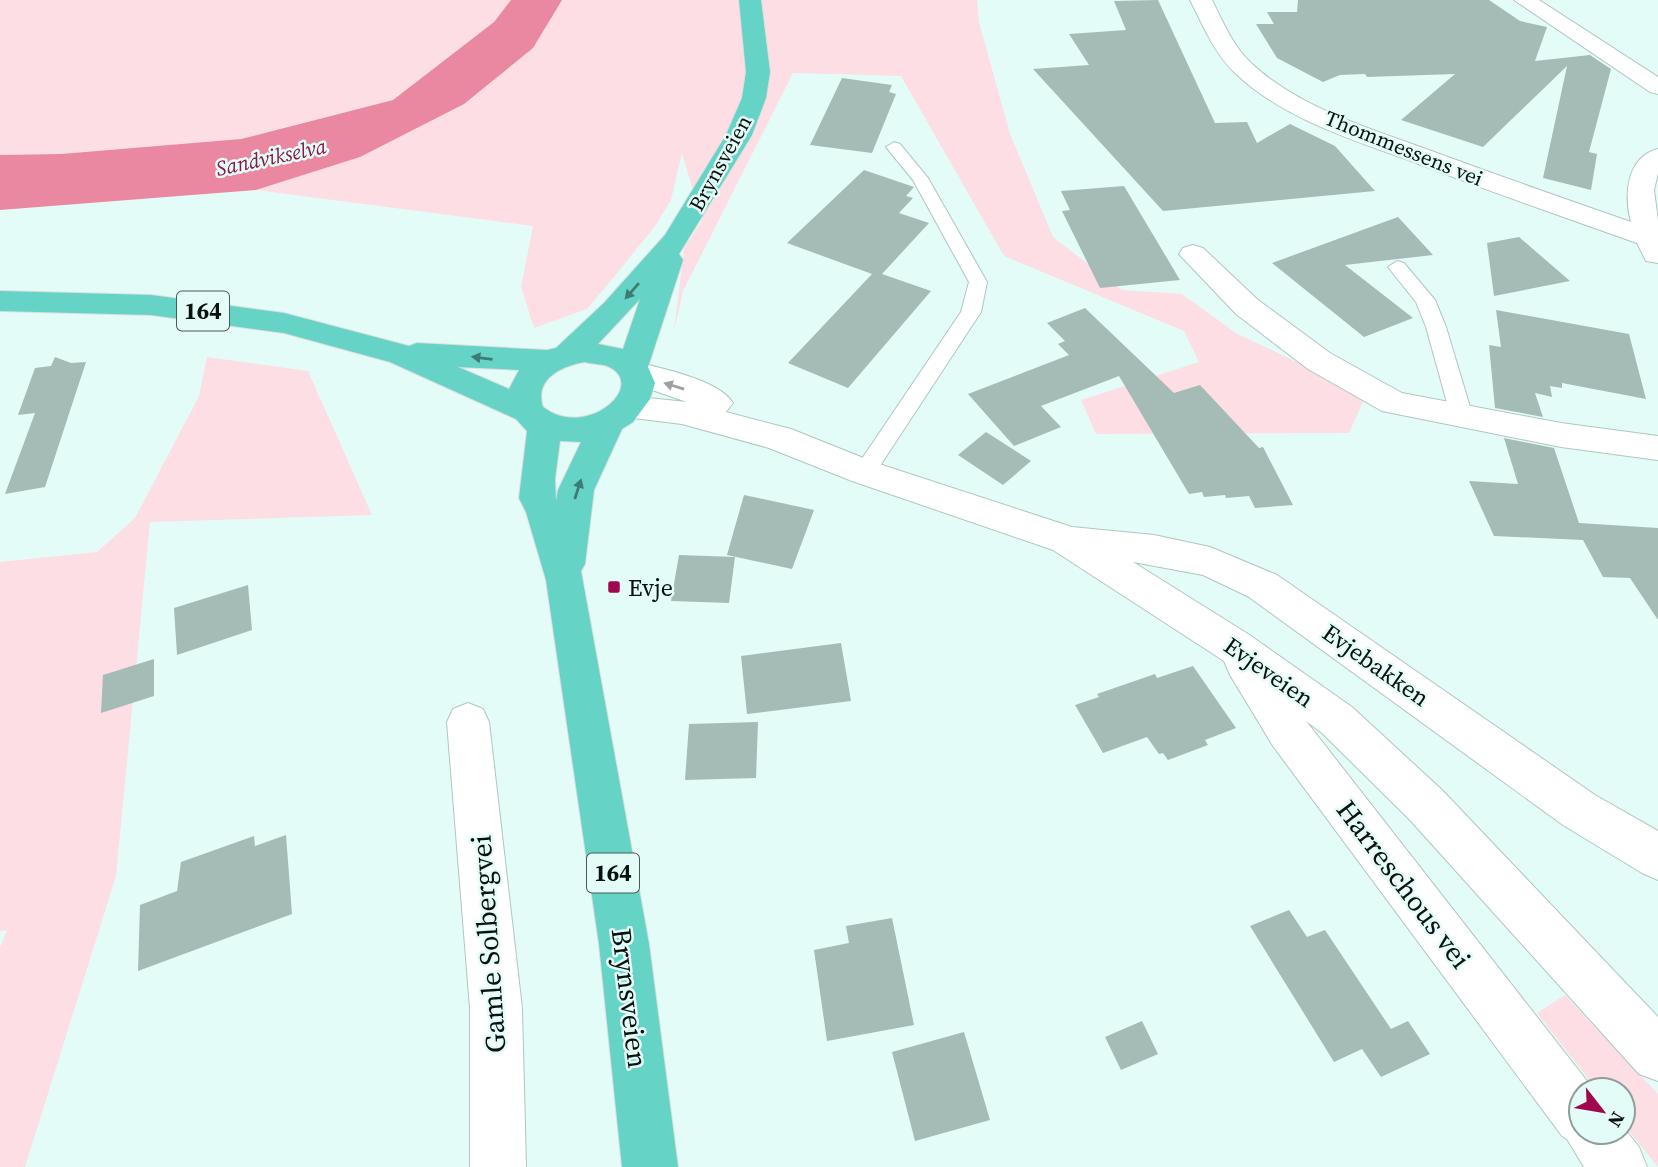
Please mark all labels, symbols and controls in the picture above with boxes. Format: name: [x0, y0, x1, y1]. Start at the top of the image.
street label: Thommessens vei: [1321, 103, 1487, 193]
street label: Brynsveien: [682, 110, 758, 216]
water label: Sandvikselva: [213, 131, 329, 183]
one-way arrow: [624, 282, 640, 300]
road number: 164: [177, 292, 229, 330]
one-way arrow: [470, 352, 492, 363]
one-way arrow: [664, 380, 685, 390]
one-way arrow: [573, 478, 583, 499]
place label: Evje: [628, 571, 673, 604]
marker: Evje: [606, 579, 622, 595]
street label: Evjebakken: [1316, 616, 1436, 714]
street label: Evjeveien: [1218, 629, 1320, 715]
street label: Harreschous vei: [1328, 792, 1480, 976]
street label: Gamle Solbergvei: [461, 834, 515, 1054]
road number: 164: [587, 853, 639, 892]
street label: Brynsveien: [603, 926, 657, 1070]
north arrow: [1567, 1076, 1637, 1146]
text: N: [1602, 1107, 1631, 1133]

